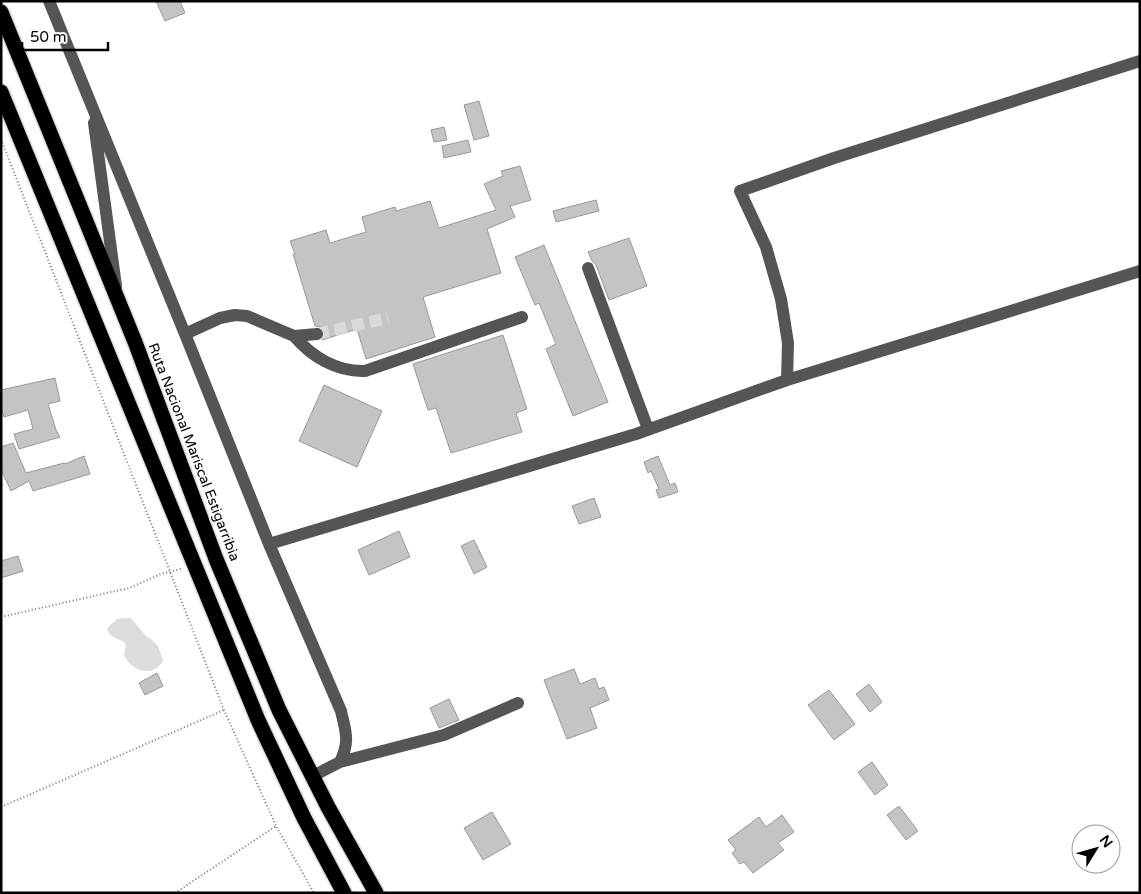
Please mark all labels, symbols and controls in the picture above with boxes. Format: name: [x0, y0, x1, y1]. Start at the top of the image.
scale bar: [22, 20, 109, 52]
text: 50 m: [30, 28, 67, 46]
street label: Ruta Nacional Mariscal Estigarribia: [144, 341, 244, 563]
north arrow: [1071, 824, 1121, 874]
text: N: [1096, 832, 1116, 851]

